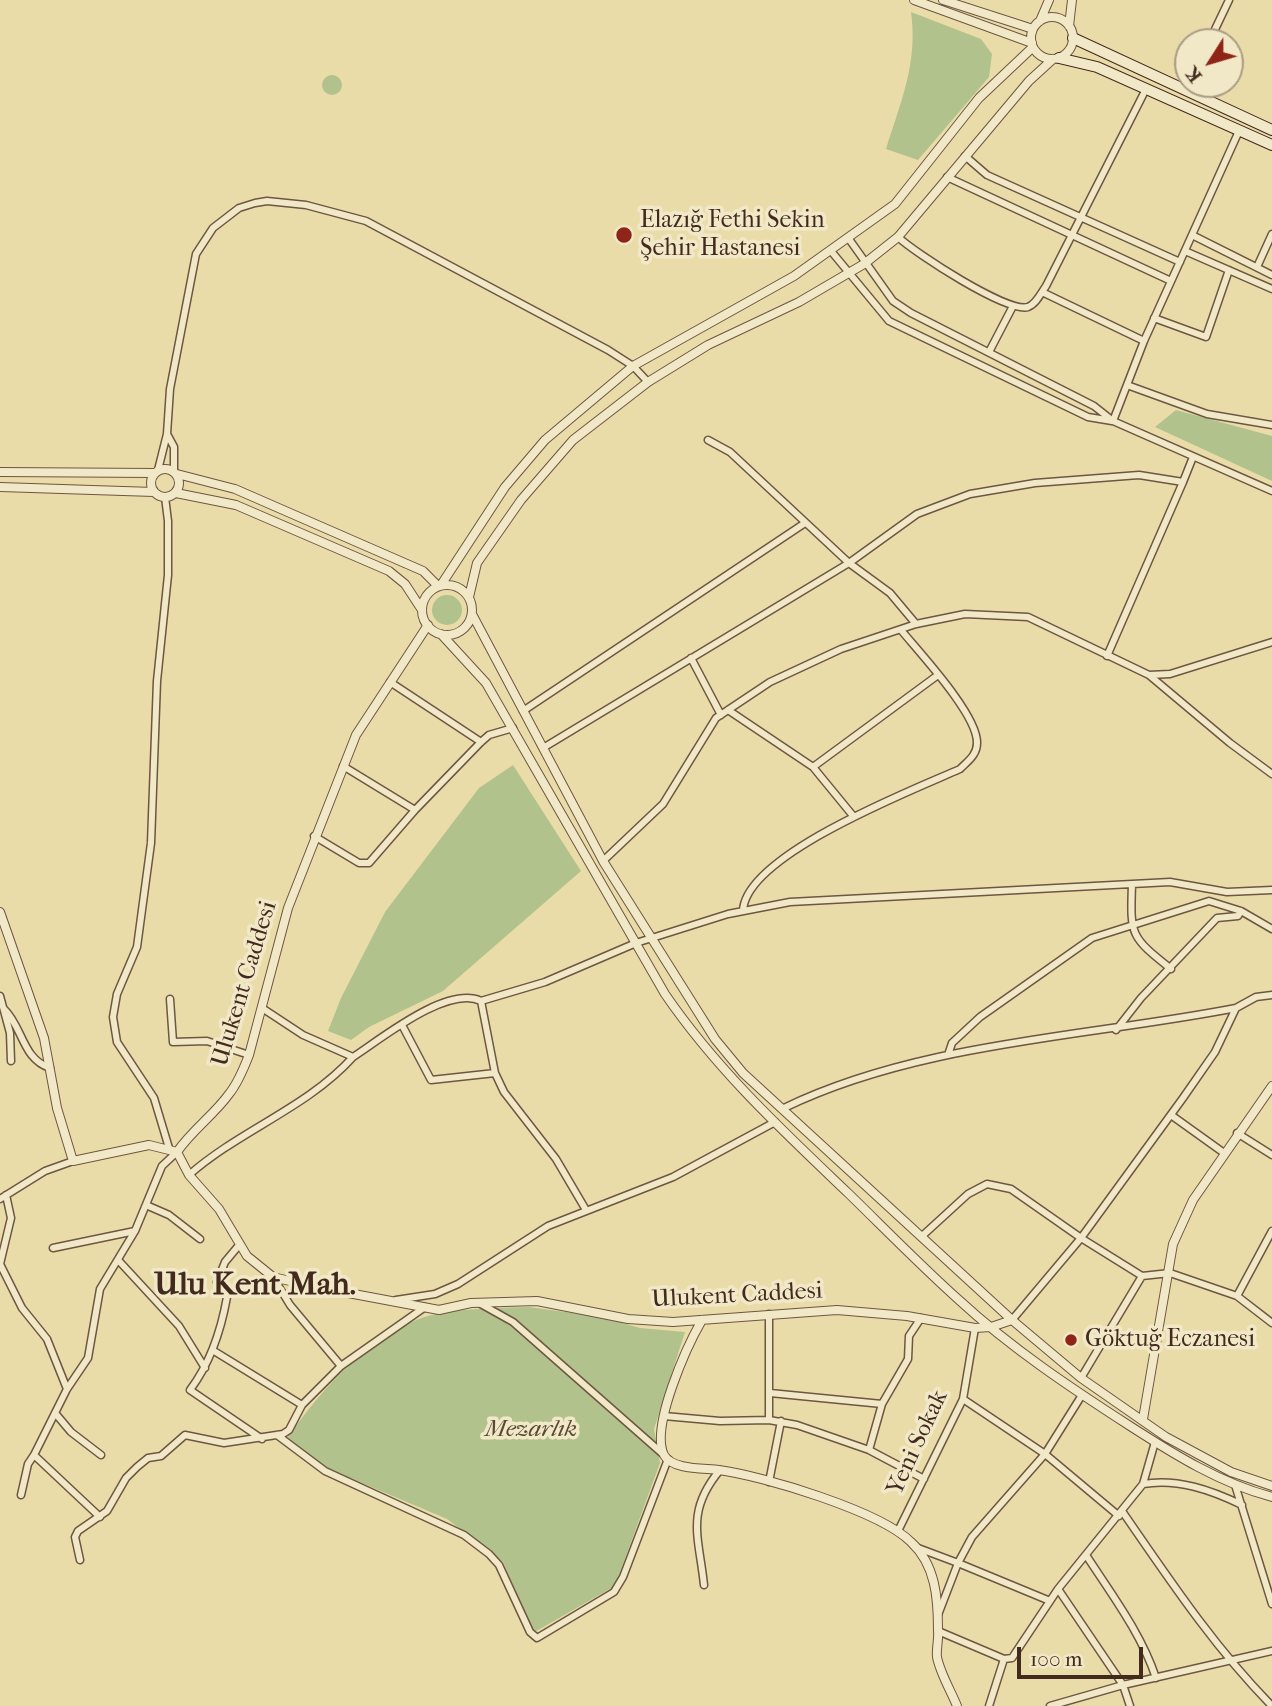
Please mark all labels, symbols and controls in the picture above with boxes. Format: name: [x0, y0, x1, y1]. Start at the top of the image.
north arrow: [1174, 28, 1244, 98]
text: K: [1181, 62, 1207, 87]
place label: Elazığ Fethi Sekin Şehir Hastanesi: [640, 207, 825, 263]
marker: Elazığ Fethi Sekin Şehir Hastanesi: [614, 225, 634, 245]
street label: Ulukent Caddesi: [206, 898, 284, 1070]
district label: Ulu Kent Mah.: [154, 1267, 356, 1305]
street label: Ulukent Caddesi: [651, 1277, 823, 1315]
place label: Göktuğ Eczanesi: [1085, 1326, 1255, 1354]
marker: Göktuğ Eczanesi: [1063, 1332, 1079, 1348]
street label: Yeni Sokak: [881, 1386, 955, 1500]
park label: Mezarlık: [485, 1416, 577, 1444]
scale bar: [1020, 1632, 1146, 1676]
text: 100 m: [1030, 1647, 1083, 1671]

